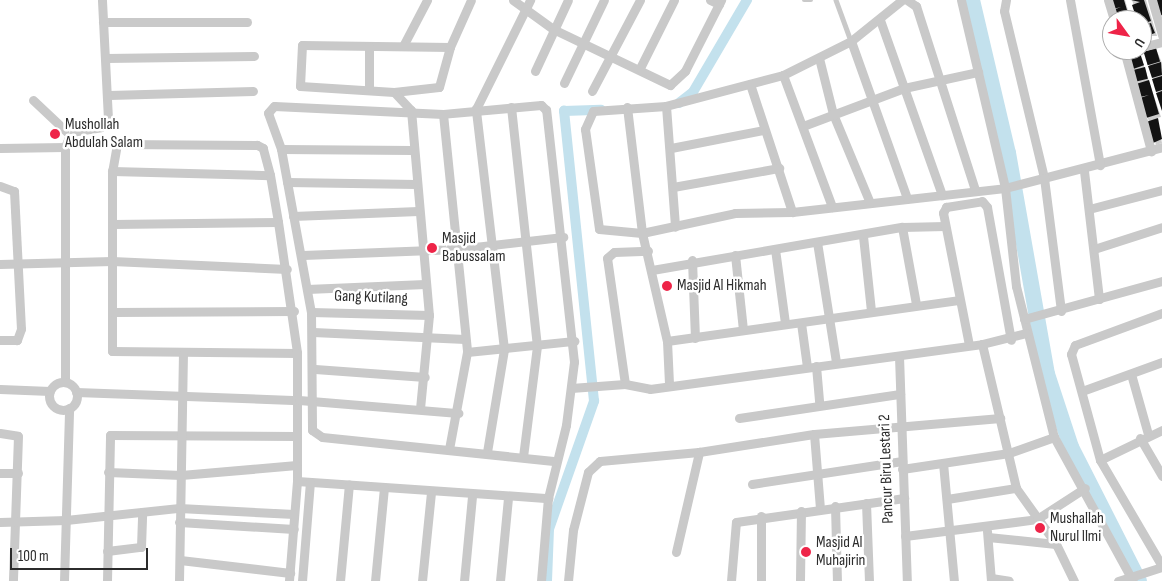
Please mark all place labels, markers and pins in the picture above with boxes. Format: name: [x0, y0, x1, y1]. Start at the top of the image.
place label: Mushollah Abdulah Salam: [65, 115, 143, 153]
marker: Mushollah Abdulah Salam: [49, 128, 61, 140]
place label: Masjid Babussalam: [442, 229, 505, 267]
marker: Masjid Babussalam: [426, 242, 438, 254]
place label: Masjid Al Hikmah: [677, 276, 767, 296]
marker: Masjid Al Hikmah: [661, 280, 673, 292]
place label: Mushallah Nurul Ilmi: [1050, 509, 1104, 547]
marker: Mushallah Nurul Ilmi: [1034, 522, 1046, 534]
place label: Masjid Al Muhajirin: [816, 533, 865, 571]
marker: Masjid Al Muhajirin: [800, 546, 812, 558]

